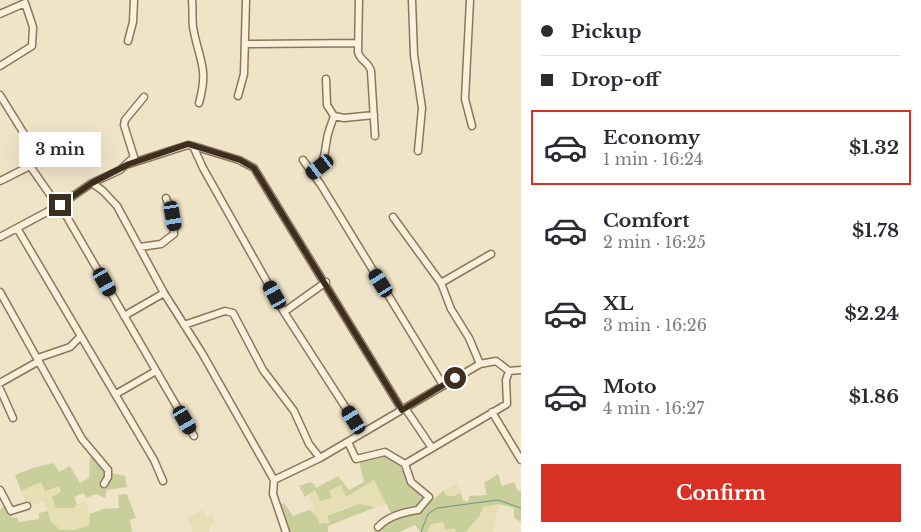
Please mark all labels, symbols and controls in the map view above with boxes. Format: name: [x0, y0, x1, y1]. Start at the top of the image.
text: Pickup: [571, 20, 642, 43]
text: Drop-off: [571, 68, 660, 91]
icon: car: [543, 125, 588, 170]
text: Economy: [603, 126, 700, 149]
callout: 3 min: [19, 132, 101, 168]
text: $1.32: [849, 136, 899, 159]
text: 3 min: [35, 139, 85, 159]
text: 1 min · 16:24: [603, 149, 703, 169]
car: [303, 152, 336, 182]
route end: [49, 194, 71, 216]
car: [163, 200, 182, 232]
icon: car: [543, 208, 588, 253]
text: Comfort: [603, 209, 690, 232]
text: $1.78: [852, 219, 899, 242]
text: 2 min · 16:25: [603, 232, 706, 252]
car: [91, 265, 118, 299]
car: [366, 266, 395, 300]
car: [261, 278, 288, 312]
icon: car: [543, 291, 588, 336]
text: XL: [603, 292, 633, 315]
text: $2.24: [844, 302, 899, 325]
text: 3 min · 16:26: [603, 315, 707, 335]
route start: [444, 367, 466, 389]
icon: car: [543, 374, 588, 419]
text: Moto: [603, 375, 657, 398]
text: $1.86: [849, 385, 899, 408]
text: 4 min · 16:27: [603, 398, 704, 418]
car: [171, 403, 198, 437]
car: [339, 403, 368, 437]
button: Confirm: [541, 464, 901, 522]

